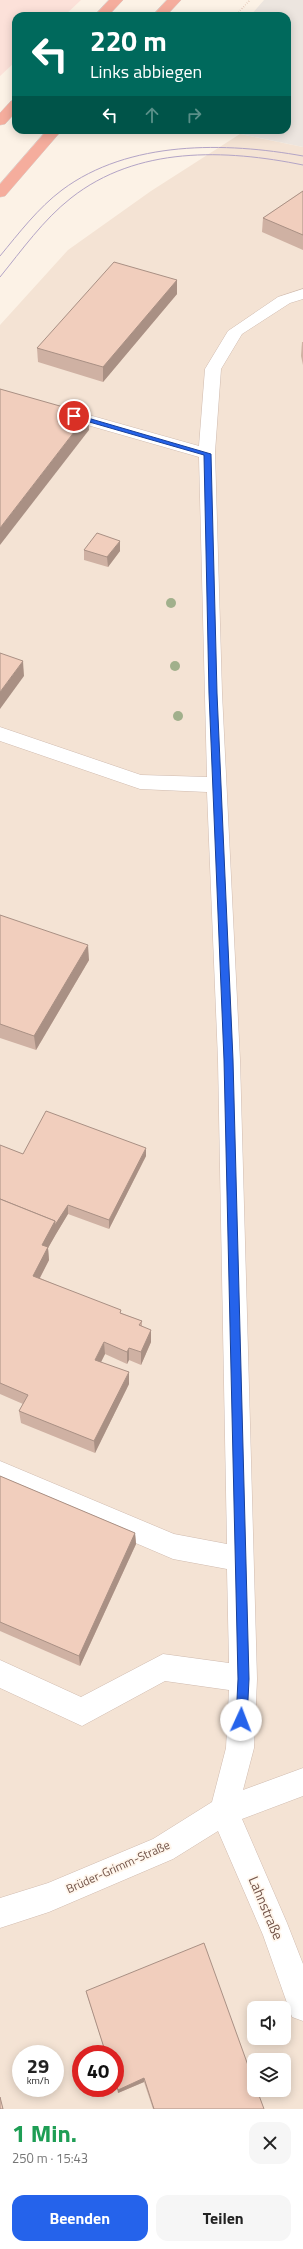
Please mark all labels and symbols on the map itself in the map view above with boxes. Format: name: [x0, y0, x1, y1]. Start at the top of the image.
pin: [57, 399, 91, 433]
position arrow: [220, 1699, 262, 1741]
street label: Brüder-Grimm-Straße: [63, 1835, 173, 1898]
street label: Lahnstraße: [244, 1873, 289, 1943]
speed limit sign: 40: [72, 2045, 124, 2097]

